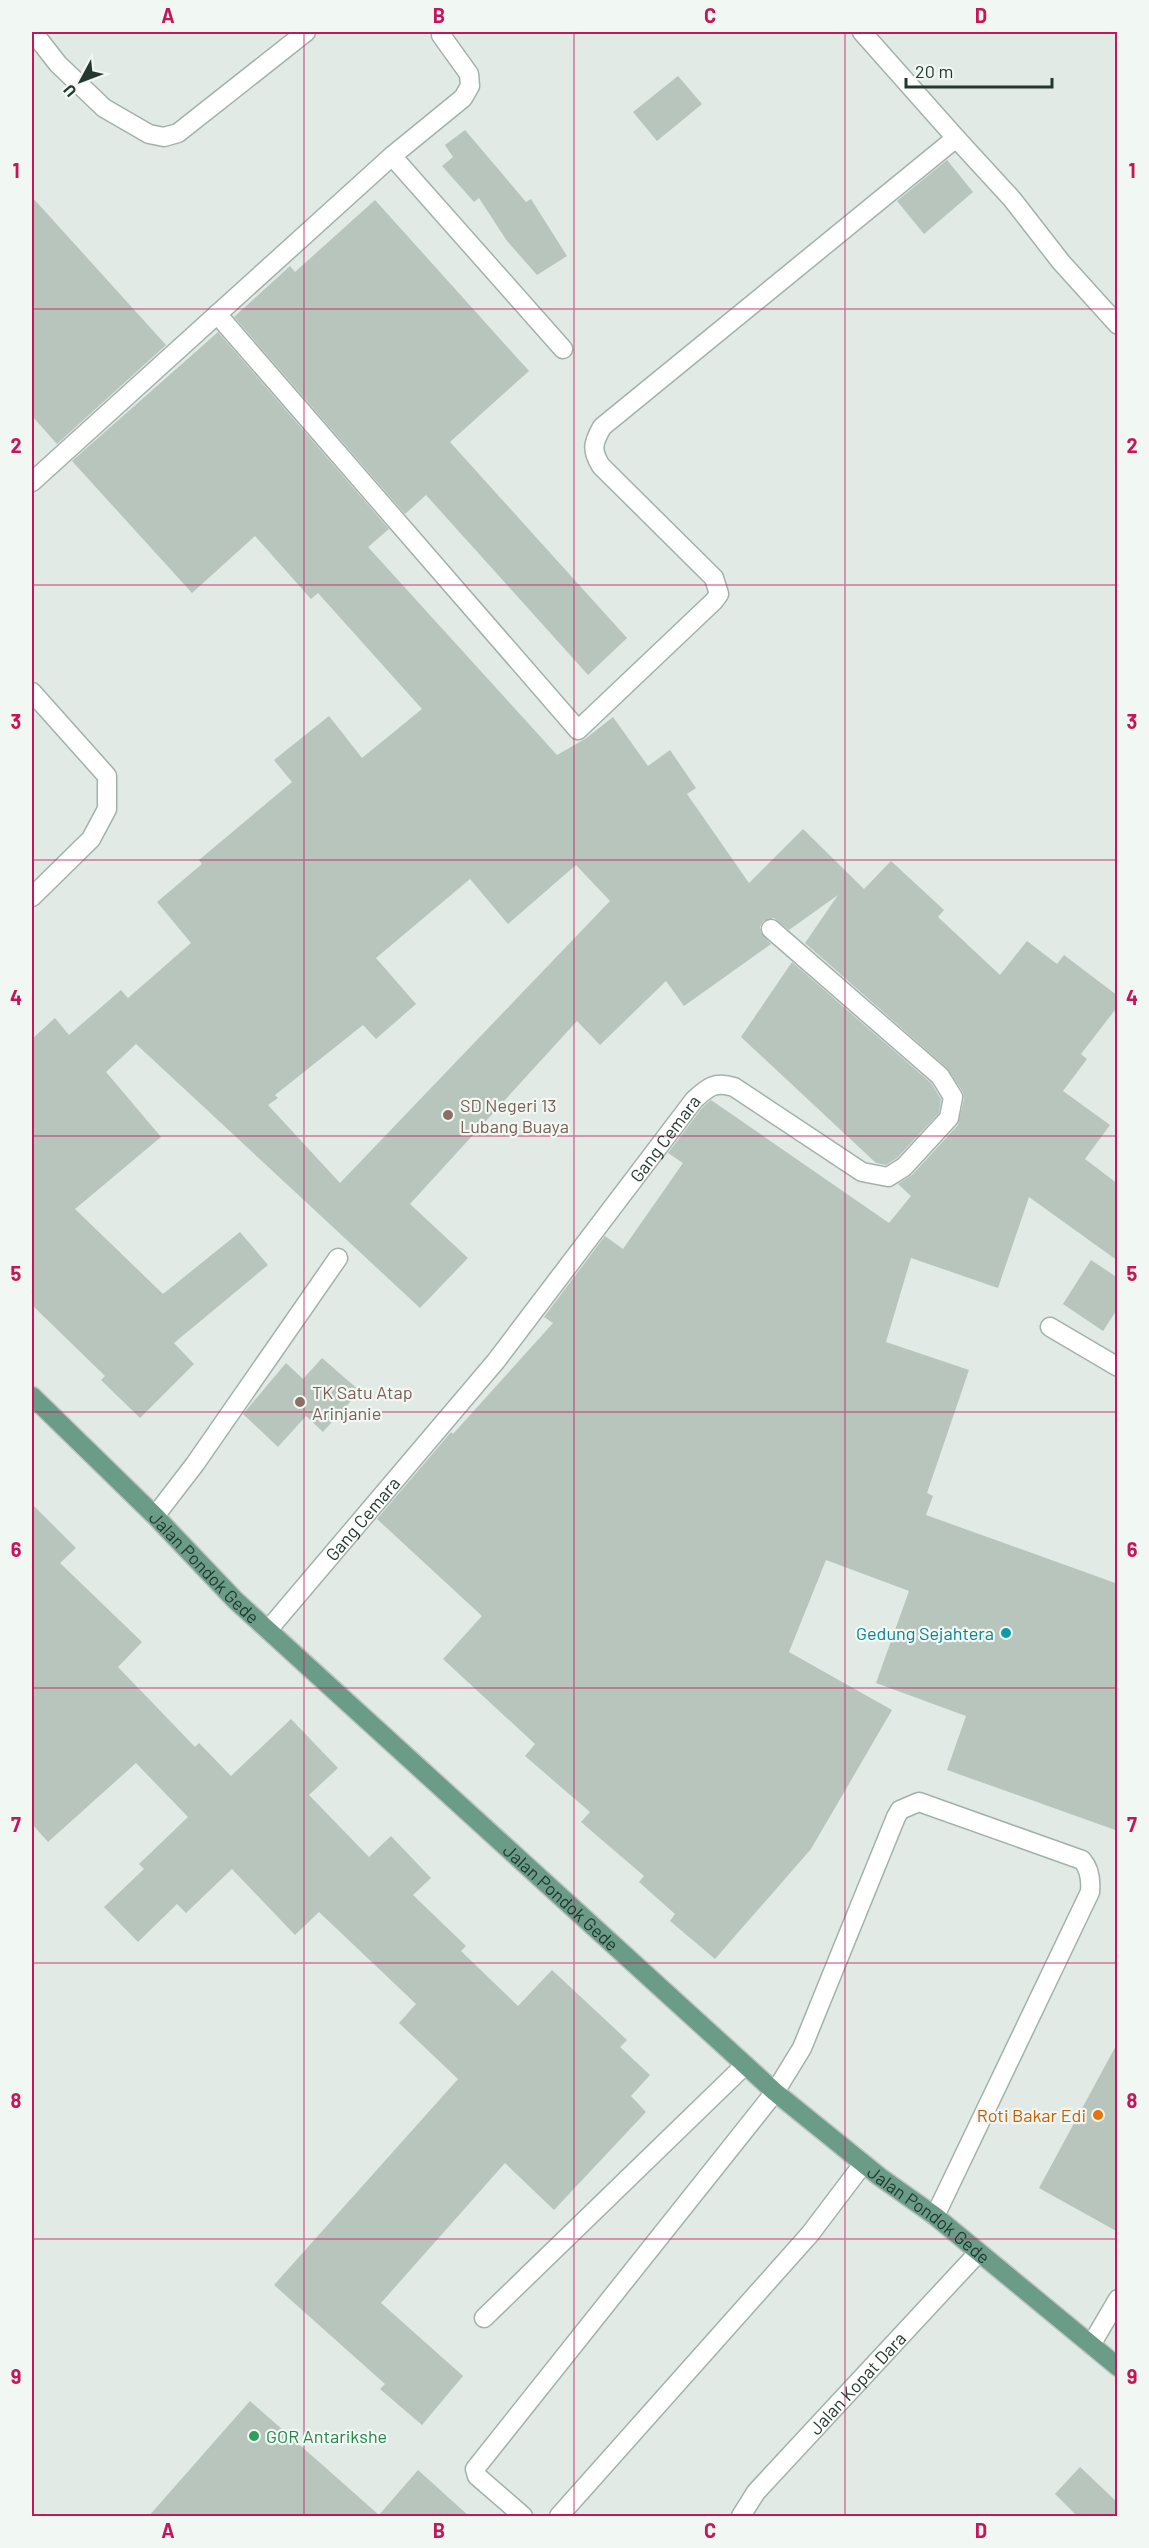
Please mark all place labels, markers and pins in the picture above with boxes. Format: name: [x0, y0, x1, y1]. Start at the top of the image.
place label: SD Negeri 13 Lubang Buaya: [460, 1094, 569, 1137]
marker: SD Negeri 13 Lubang Buaya: [441, 1108, 455, 1122]
place label: TK Satu Atap Arinjanie: [312, 1381, 413, 1424]
marker: TK Satu Atap Arinjanie: [293, 1395, 307, 1409]
place label: Gedung Sejahtera: [856, 1622, 994, 1644]
marker: Gedung Sejahtera: [999, 1626, 1013, 1640]
place label: Roti Bakar Edi: [977, 2104, 1086, 2126]
marker: Roti Bakar Edi: [1091, 2108, 1105, 2122]
place label: GOR Antarikshe: [266, 2425, 387, 2447]
marker: GOR Antarikshe: [247, 2429, 261, 2443]

